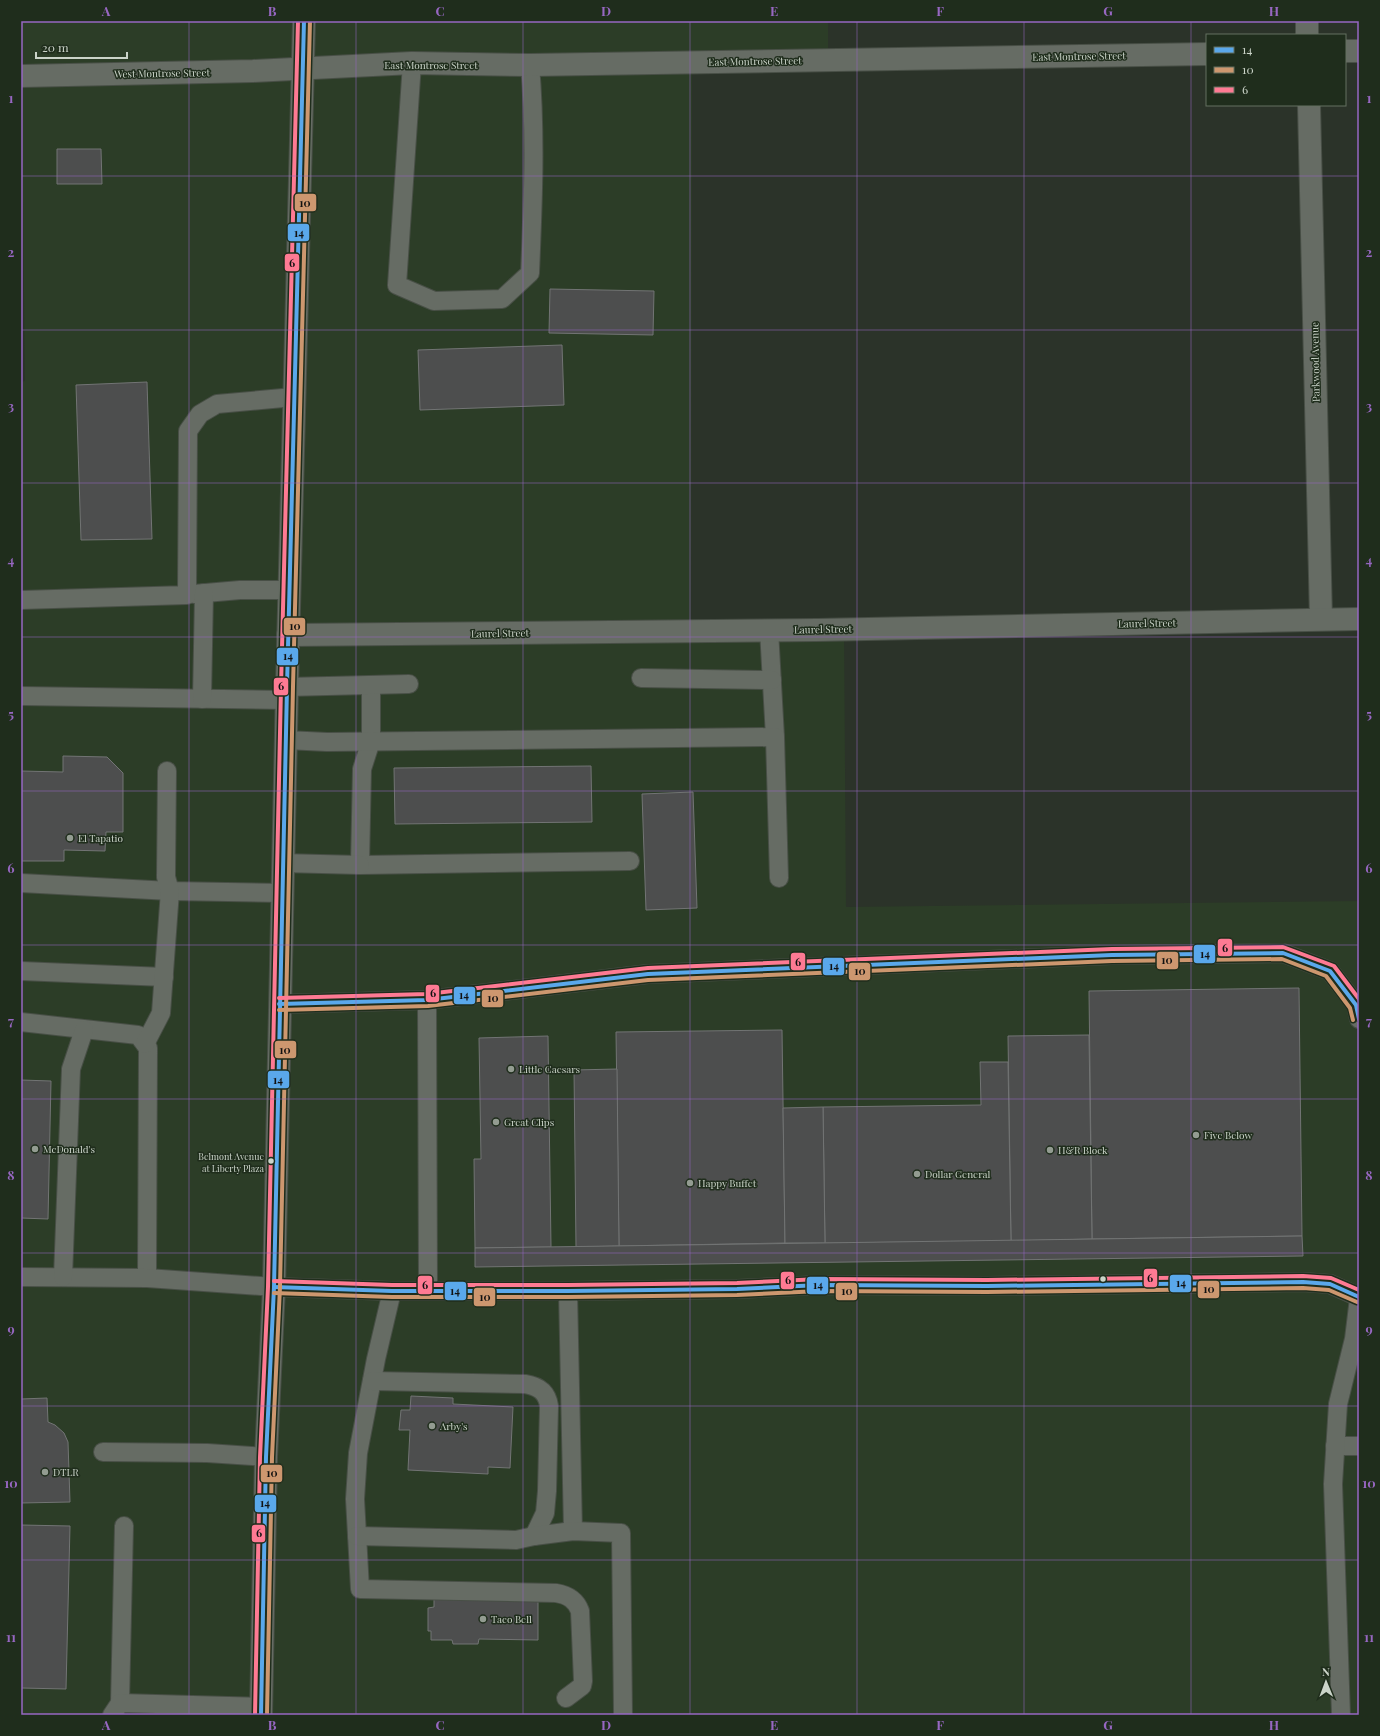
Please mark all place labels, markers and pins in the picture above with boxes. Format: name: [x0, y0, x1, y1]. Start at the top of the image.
place label: El Tapatio: [78, 831, 124, 845]
marker: El Tapatio: [65, 833, 75, 843]
place label: Little Caesars: [519, 1062, 580, 1076]
marker: Little Caesars: [506, 1064, 516, 1074]
place label: Great Clips: [504, 1115, 554, 1129]
marker: Great Clips: [491, 1117, 501, 1127]
place label: Five Below: [1204, 1128, 1252, 1142]
marker: Five Below: [1191, 1130, 1201, 1140]
place label: McDonald's: [43, 1142, 95, 1156]
place label: H&R Block: [1058, 1143, 1108, 1157]
marker: McDonald's: [30, 1144, 40, 1154]
marker: H&R Block: [1045, 1145, 1055, 1155]
place label: Belmont Avenue at Liberty Plaza: [198, 1150, 265, 1174]
marker: Belmont Avenue at Liberty Plaza: [266, 1156, 276, 1166]
place label: Dollar General: [925, 1167, 991, 1181]
marker: Dollar General: [912, 1169, 922, 1179]
place label: Happy Buffet: [698, 1176, 757, 1190]
marker: Happy Buffet: [685, 1178, 695, 1188]
unlabelled marker: [1098, 1274, 1108, 1284]
place label: Arby's: [439, 1419, 468, 1433]
marker: Arby's: [427, 1421, 437, 1431]
place label: DTLR: [53, 1465, 79, 1479]
marker: DTLR: [40, 1467, 50, 1477]
place label: Taco Bell: [491, 1612, 532, 1626]
marker: Taco Bell: [478, 1614, 488, 1624]

